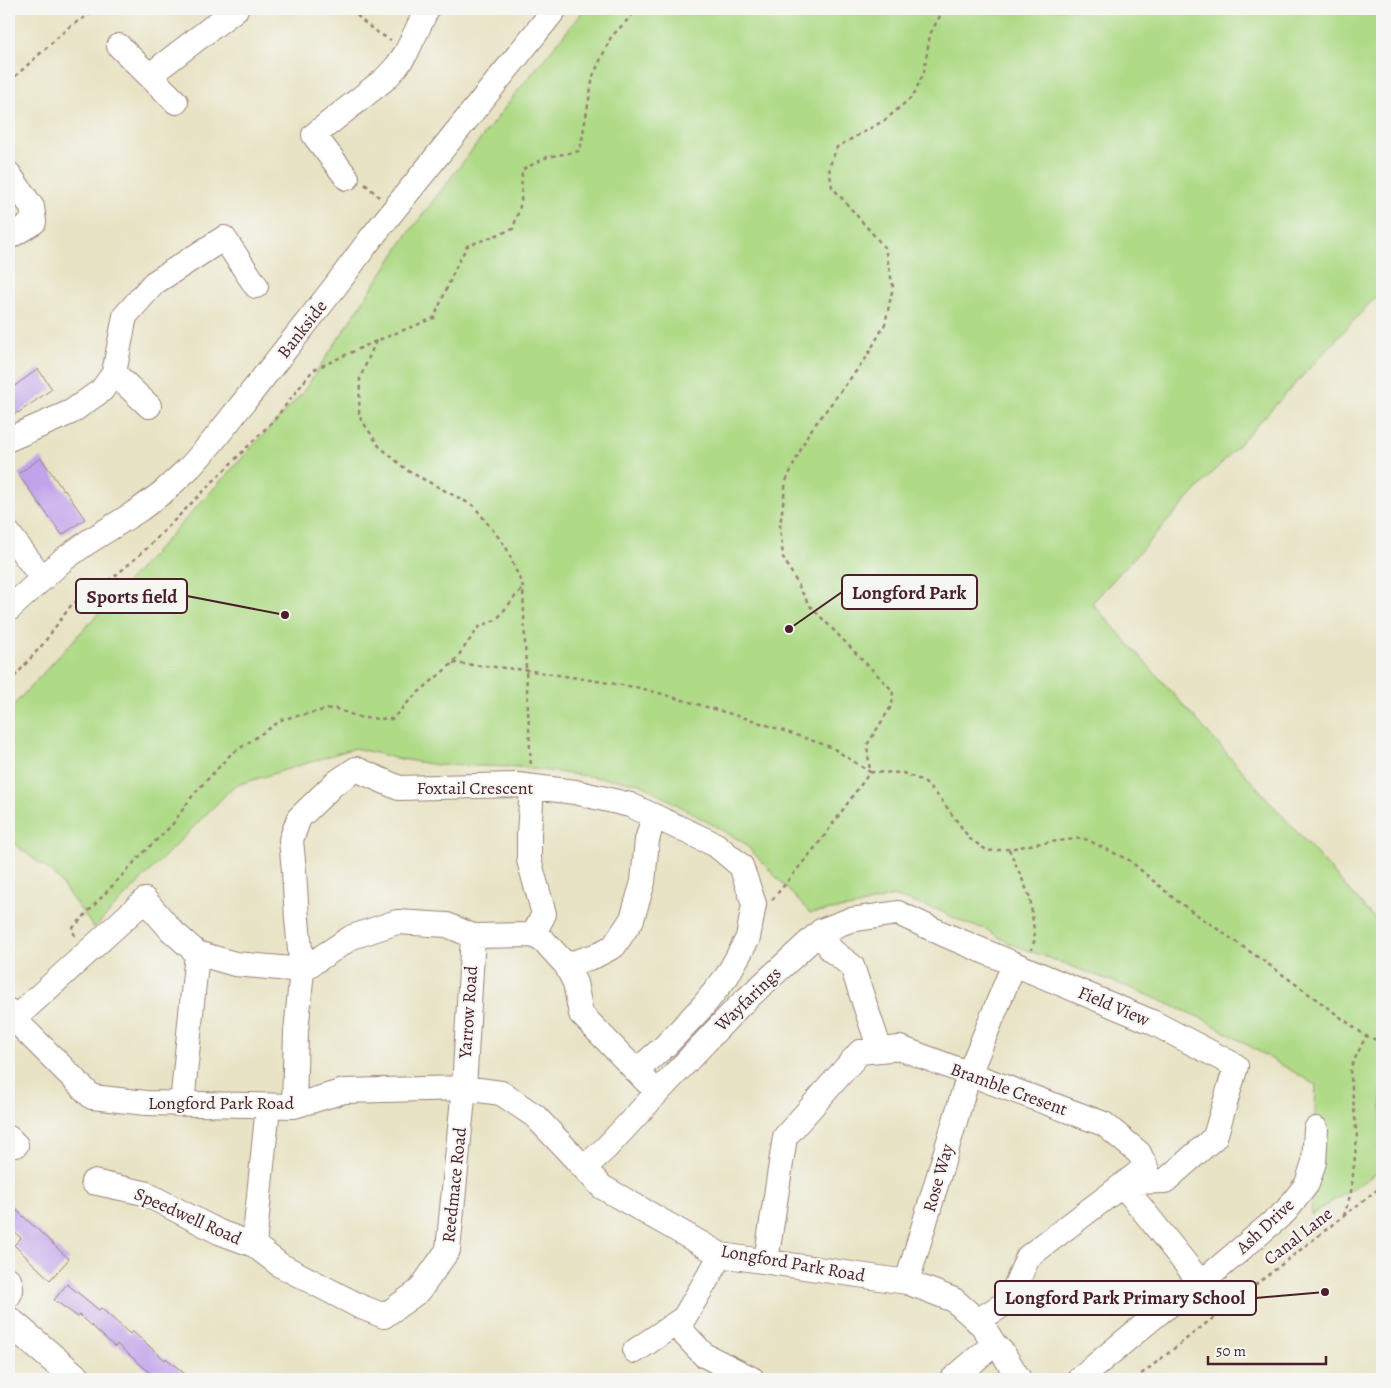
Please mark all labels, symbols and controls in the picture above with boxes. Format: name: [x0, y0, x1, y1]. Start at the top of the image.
street label: Bankside: [272, 295, 332, 363]
callout: Longford Park: [842, 575, 977, 609]
callout: Sports field: [76, 579, 187, 613]
text: Longford Park: [852, 580, 966, 606]
text: Sports field: [86, 584, 178, 610]
street label: Foxtail Crescent: [416, 776, 534, 800]
street label: Wayfarings: [709, 961, 786, 1037]
street label: Yarrow Road: [453, 964, 483, 1060]
street label: Field View: [1074, 980, 1154, 1032]
street label: Bramble Cresent: [947, 1057, 1071, 1121]
street label: Longford Park Road: [148, 1091, 294, 1115]
street label: Reedmace Road: [436, 1126, 472, 1244]
street label: Rose Way: [917, 1140, 959, 1215]
street label: Speedwell Road: [131, 1182, 246, 1251]
street label: Ash Drive: [1230, 1193, 1299, 1260]
street label: Canal Lane: [1259, 1202, 1337, 1270]
street label: Longford Park Road: [719, 1238, 867, 1288]
callout: Longford Park Primary School: [995, 1281, 1256, 1315]
text: Longford Park Primary School: [1005, 1285, 1245, 1311]
scale bar: [1208, 1333, 1326, 1365]
text: 50 m: [1216, 1341, 1246, 1361]

